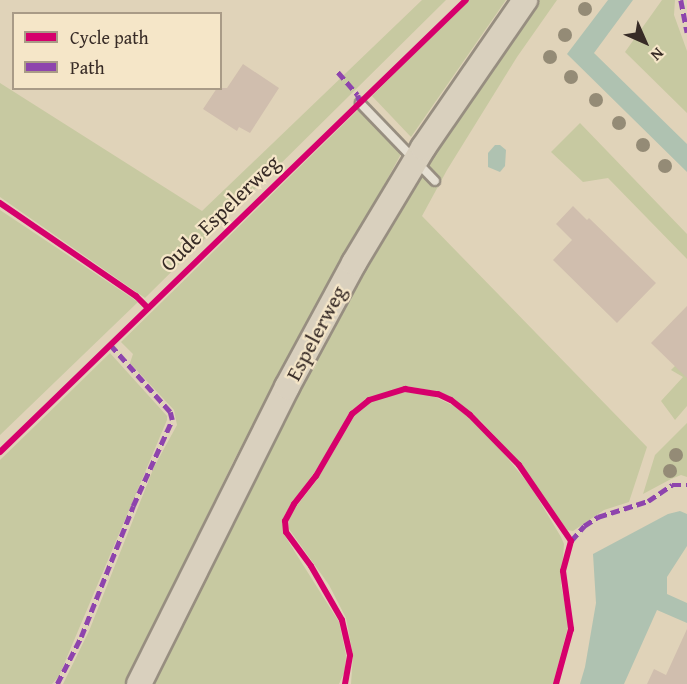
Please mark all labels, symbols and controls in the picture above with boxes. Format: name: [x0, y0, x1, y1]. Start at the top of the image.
legend: [12, 12, 222, 90]
north arrow: [615, 12, 675, 72]
text: Cycle path: [70, 24, 149, 51]
text: N: [645, 42, 670, 67]
text: Path: [70, 54, 105, 81]
street label: Oude Espelerweg: [155, 149, 285, 277]
street label: Espelerweg: [280, 281, 352, 385]

